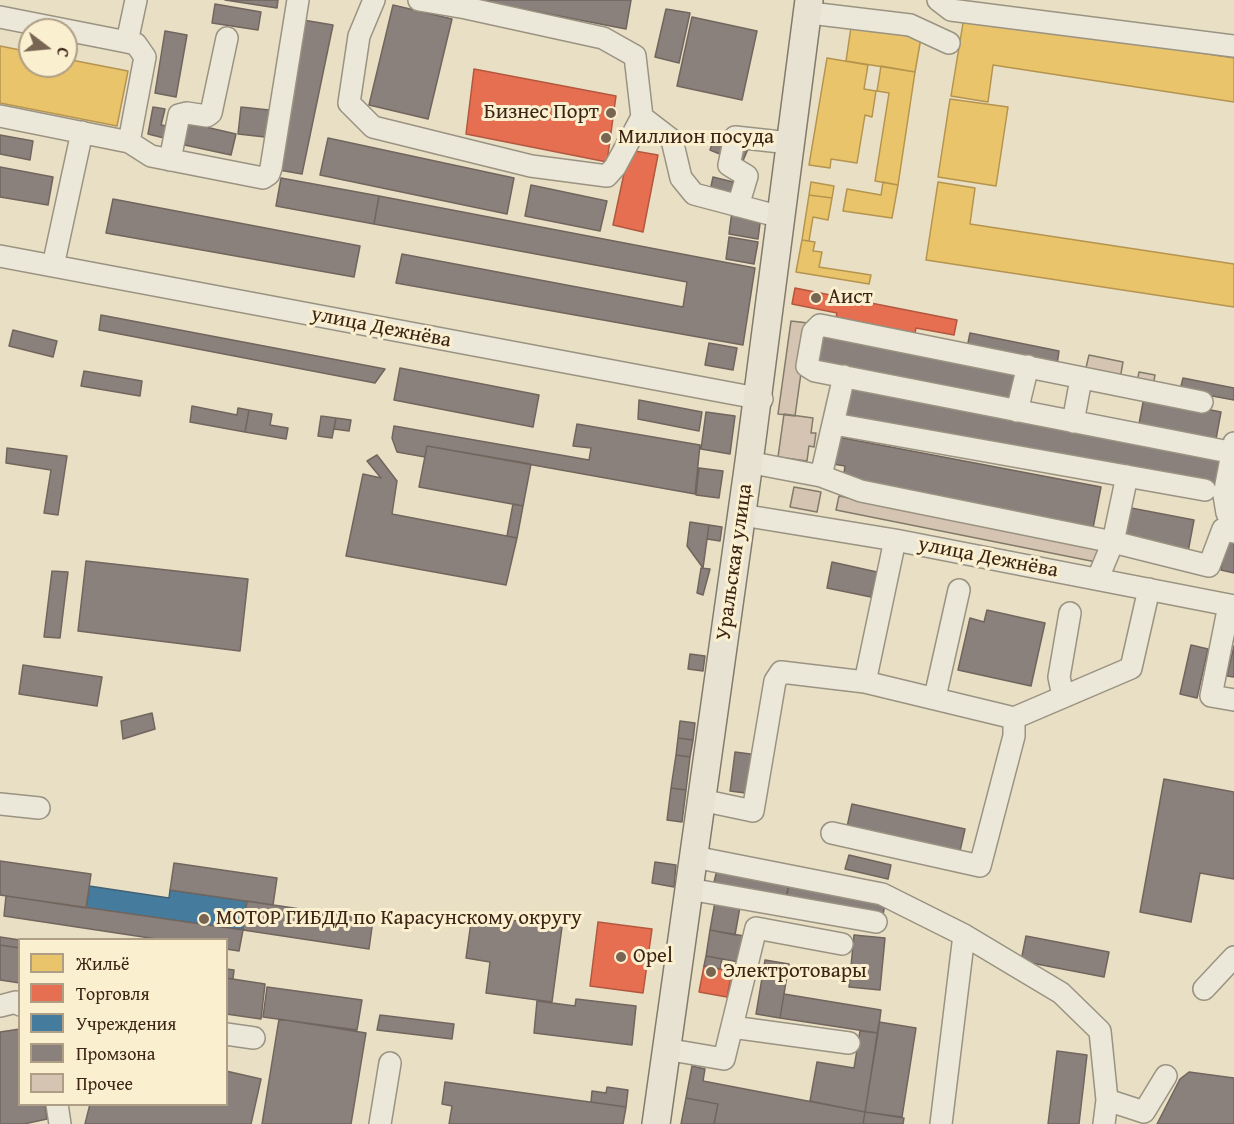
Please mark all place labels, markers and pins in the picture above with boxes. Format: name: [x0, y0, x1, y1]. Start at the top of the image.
place label: Бизнес Порт: [484, 100, 599, 126]
marker: Бизнес Порт: [604, 106, 618, 120]
place label: Миллион посуда: [618, 125, 774, 151]
marker: Миллион посуда: [599, 131, 613, 145]
place label: Аист: [828, 285, 873, 311]
marker: Аист: [809, 291, 823, 305]
place label: МОТОР ГИБДД по Карасунскому округу: [216, 906, 582, 932]
marker: МОТОР ГИБДД по Карасунскому округу: [197, 912, 211, 926]
place label: Opel: [633, 944, 673, 970]
marker: Opel: [614, 950, 628, 964]
place label: Электротовары: [723, 959, 867, 985]
marker: Электротовары: [704, 965, 718, 979]

